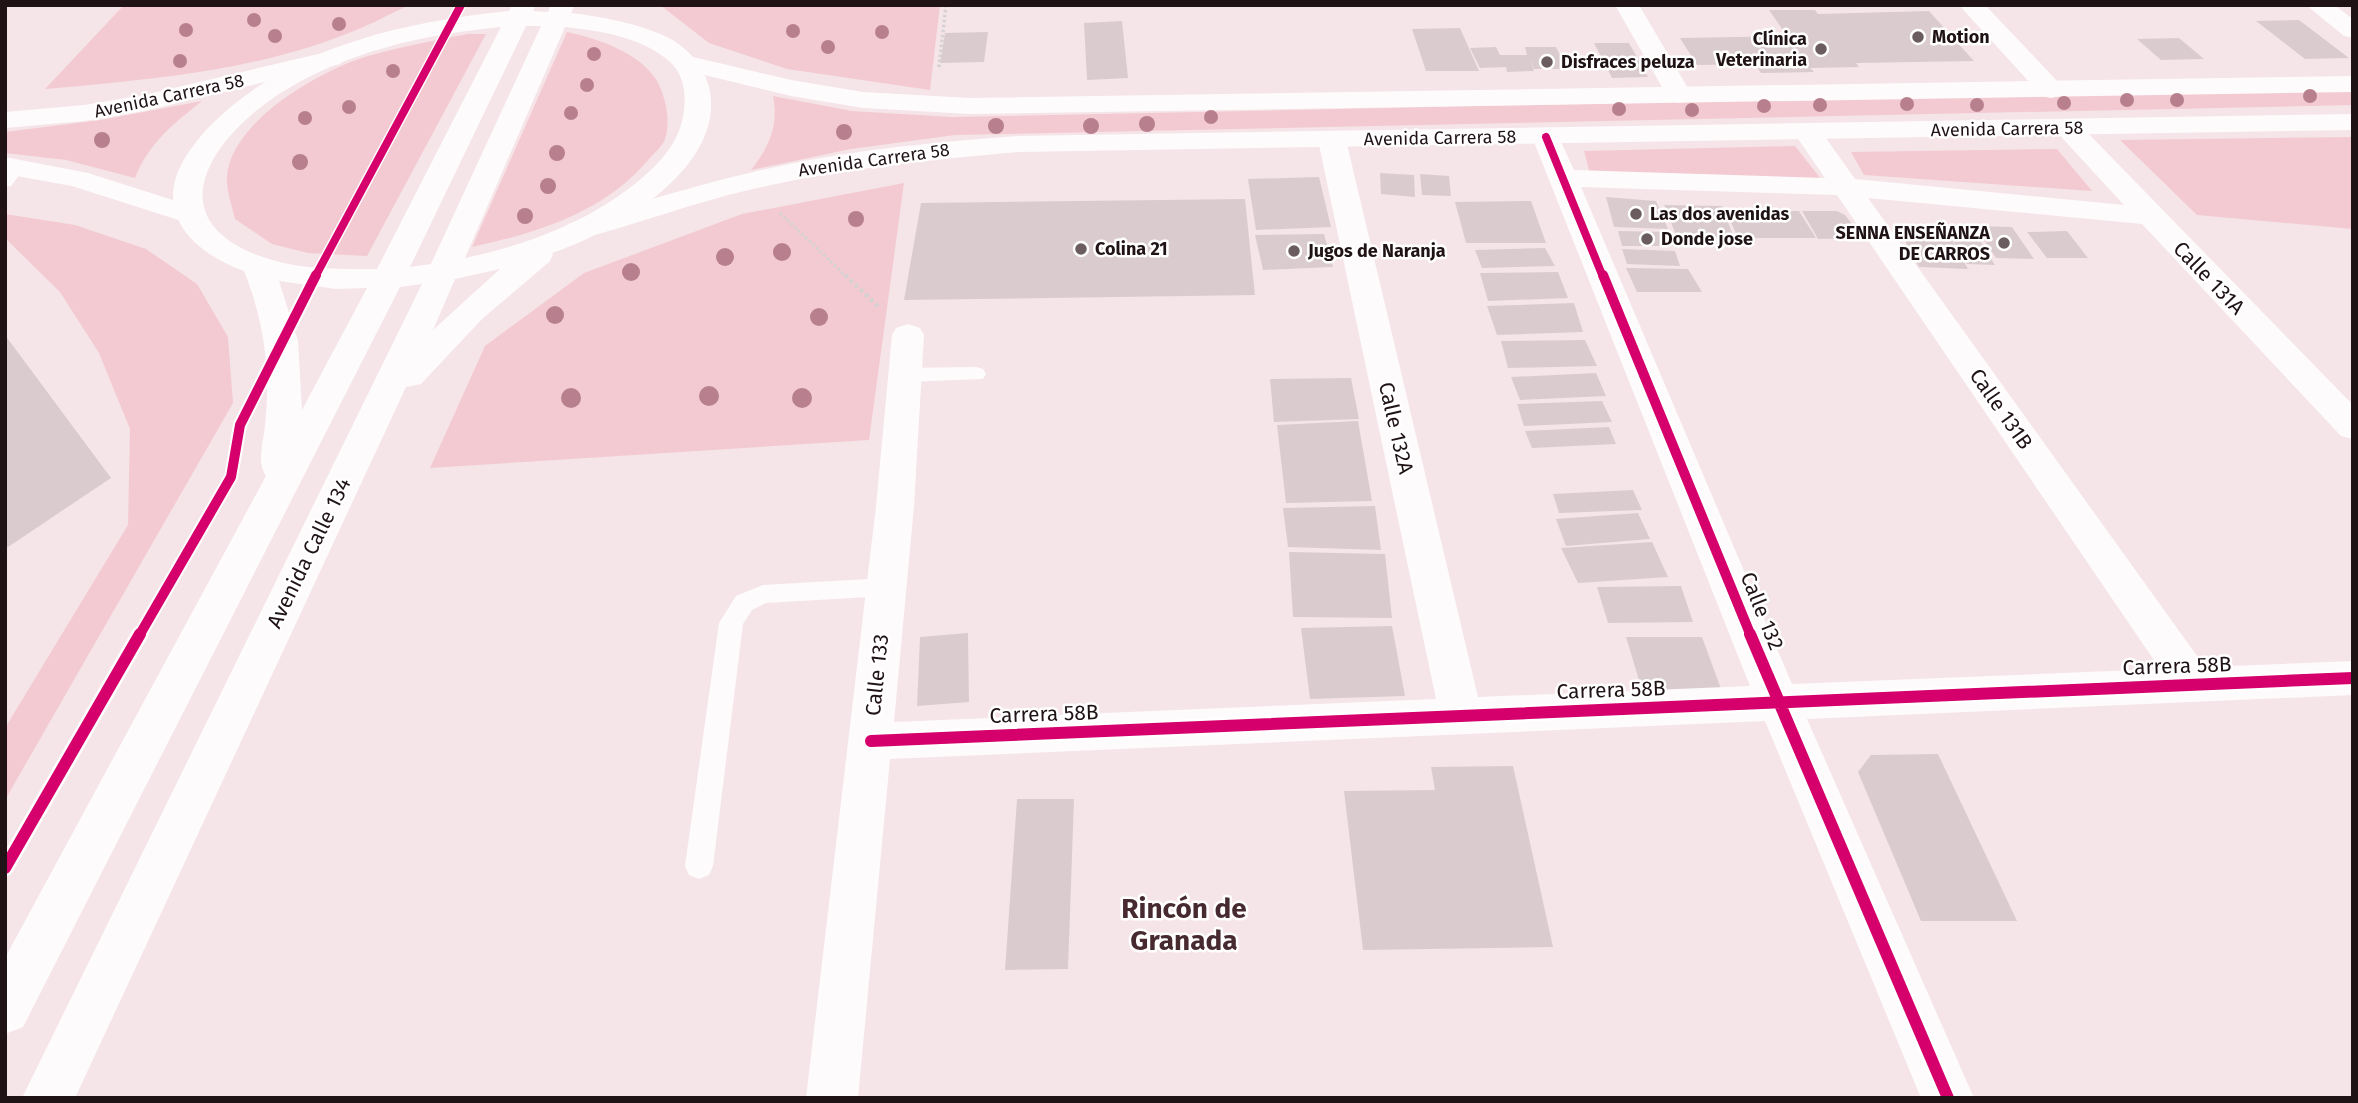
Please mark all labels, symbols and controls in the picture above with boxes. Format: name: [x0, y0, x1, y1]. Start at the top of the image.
place label: Motion: [1932, 26, 1990, 48]
place label: Clínica Veterinaria: [1715, 28, 1807, 71]
marker: Motion: [1910, 29, 1926, 45]
marker: Clínica Veterinaria: [1813, 41, 1829, 57]
place label: Disfraces peluza: [1561, 51, 1695, 73]
marker: Disfraces peluza: [1539, 54, 1555, 70]
street label: Avenida Carrera 58: [92, 69, 246, 123]
street label: Avenida Carrera 58: [1931, 117, 2084, 141]
street label: Avenida Carrera 58: [1364, 126, 1517, 150]
street label: Avenida Carrera 58: [797, 138, 951, 182]
place label: Las dos avenidas: [1650, 203, 1790, 225]
marker: Las dos avenidas: [1628, 206, 1644, 222]
place label: SENNA ENSEÑANZA DE CARROS: [1835, 222, 1990, 265]
place label: Donde jose: [1661, 228, 1753, 250]
marker: Donde jose: [1639, 231, 1655, 247]
marker: SENNA ENSEÑANZA DE CARROS: [1996, 235, 2012, 251]
street label: Calle 131A: [2168, 236, 2250, 320]
place label: Colina 21: [1095, 238, 1168, 260]
place label: Jugos de Naranja: [1307, 240, 1446, 262]
marker: Colina 21: [1073, 241, 1089, 257]
marker: Jugos de Naranja: [1286, 243, 1302, 259]
street label: Calle 131B: [1964, 363, 2038, 455]
street label: Calle 132A: [1373, 379, 1419, 477]
street label: Avenida Calle 134: [261, 474, 357, 632]
street label: Calle 132: [1735, 568, 1789, 654]
street label: Calle 133: [860, 633, 894, 717]
street label: Carrera 58B: [2122, 651, 2232, 681]
street label: Carrera 58B: [1556, 675, 1666, 705]
street label: Carrera 58B: [989, 699, 1099, 729]
district label: Rincón de Granada: [1121, 892, 1247, 957]

